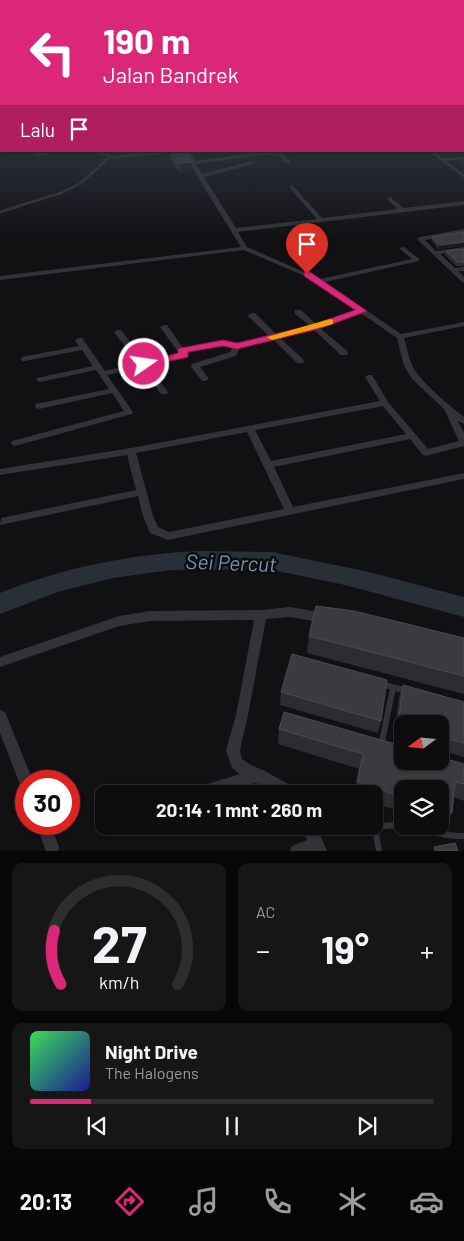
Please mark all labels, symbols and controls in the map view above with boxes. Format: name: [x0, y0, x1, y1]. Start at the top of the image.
text: 190 m: [103, 19, 190, 61]
icon: left: [20, 20, 85, 85]
text: Jalan Bandrek: [103, 61, 239, 87]
icon: arrive: [65, 115, 93, 143]
text: Lalu: [20, 118, 55, 141]
pin: [286, 223, 328, 274]
icon: arrive: [293, 230, 321, 258]
position arrow: [117, 337, 169, 389]
water label: Sei Percut: [185, 548, 277, 576]
north arrow: [394, 715, 449, 770]
map controls: [394, 715, 449, 835]
speed limit sign: 30: [15, 770, 80, 835]
button: layers: [394, 780, 449, 835]
text: 20:14 · 1 mnt · 260 m: [156, 798, 322, 821]
text: AC: [256, 902, 275, 921]
text: 27: [92, 911, 147, 973]
text: 19°: [321, 926, 369, 972]
text: −: [256, 933, 270, 967]
text: +: [420, 933, 434, 967]
text: km/h: [99, 971, 139, 993]
text: Night Drive: [105, 1040, 198, 1063]
text: The Halogens: [105, 1063, 199, 1082]
icon: previous: [83, 1112, 111, 1140]
icon: pause: [218, 1112, 246, 1140]
icon: next: [353, 1112, 381, 1140]
icon: directions: [112, 1184, 147, 1219]
icon: music: [186, 1184, 221, 1219]
icon: phone: [260, 1184, 295, 1219]
icon: climate: [335, 1184, 370, 1219]
icon: car: [409, 1184, 444, 1219]
text: 20:13: [20, 1188, 72, 1214]

